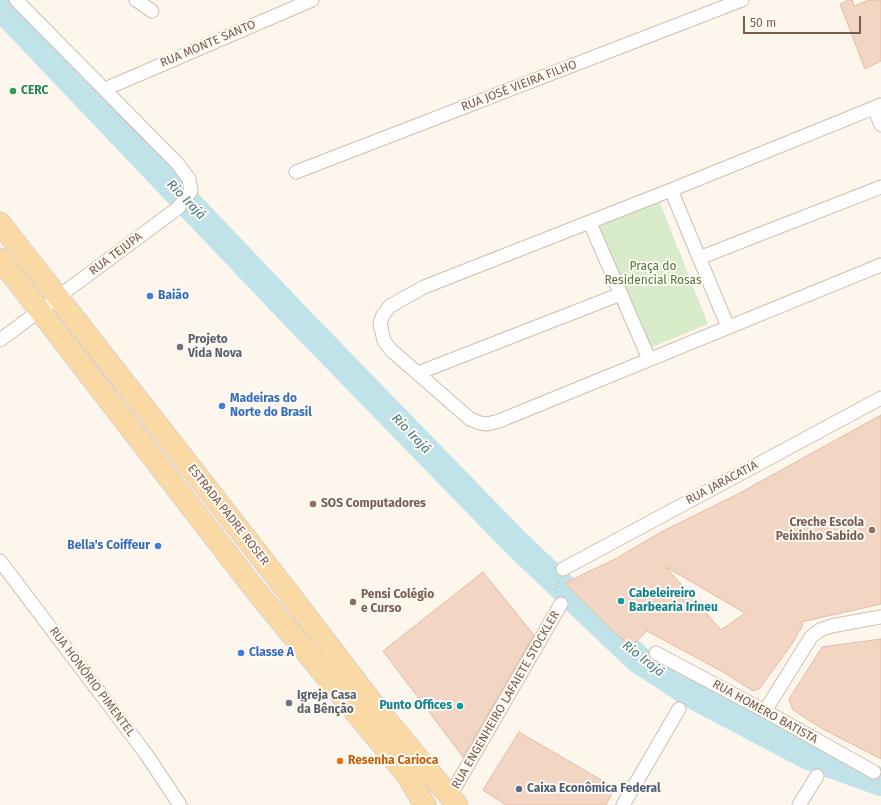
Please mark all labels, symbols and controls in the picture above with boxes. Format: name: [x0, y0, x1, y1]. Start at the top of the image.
scale bar: [745, 8, 863, 34]
text: 50 m: [750, 16, 776, 30]
street label: RUA MONTE SANTO: [158, 17, 258, 71]
street label: RUA JOSÉ VIEIRA FILHO: [459, 57, 579, 115]
place label: CERC: [21, 84, 48, 98]
marker: CERC: [8, 86, 18, 96]
water label: Rio Irajá: [163, 177, 209, 223]
street label: RUA TEJUPA: [87, 229, 145, 279]
park label: Praça do Residencial Rosas: [604, 260, 702, 288]
place label: Baião: [158, 289, 189, 303]
marker: Baião: [145, 291, 155, 301]
place label: Projeto Vida Nova: [188, 333, 242, 361]
marker: Projeto Vida Nova: [175, 342, 185, 352]
place label: Madeiras do Norte do Brasil: [230, 392, 312, 420]
marker: Madeiras do Norte do Brasil: [217, 401, 227, 411]
water label: Rio Irajá: [388, 411, 434, 457]
street label: RUA JARACATIA: [684, 458, 760, 508]
street label: ESTRADA PADRE ROSER: [184, 462, 272, 568]
place label: SOS Computadores: [321, 497, 426, 511]
marker: SOS Computadores: [308, 499, 318, 509]
place label: Creche Escola Peixinho Sabido: [776, 516, 864, 544]
marker: Creche Escola Peixinho Sabido: [867, 525, 877, 535]
place label: Bella's Coiffeur: [67, 539, 150, 553]
marker: Bella's Coiffeur: [153, 541, 163, 551]
place label: Cabeleireiro Barbearia Irineu: [629, 587, 718, 615]
place label: Pensi Colégio e Curso: [361, 588, 434, 616]
marker: Cabeleireiro Barbearia Irineu: [616, 596, 626, 606]
marker: Pensi Colégio e Curso: [348, 597, 358, 607]
street label: RUA ENGENHEIRO LAFAIETE STOCKLER: [449, 608, 563, 792]
street label: RUA HONÓRIO PIMENTEL: [46, 624, 138, 740]
water label: Rio Irajá: [619, 638, 667, 680]
place label: Classe A: [249, 646, 294, 660]
marker: Classe A: [236, 648, 246, 658]
street label: RUA HOMERO BATISTA: [710, 677, 820, 747]
place label: Igreja Casa da Bênção: [297, 689, 356, 717]
marker: Igreja Casa da Bênção: [284, 698, 294, 708]
place label: Punto Offices: [379, 699, 452, 713]
marker: Punto Offices: [455, 701, 465, 711]
place label: Resenha Carioca: [348, 754, 438, 768]
marker: Resenha Carioca: [335, 756, 345, 766]
place label: Caixa Econômica Federal: [527, 782, 660, 796]
marker: Caixa Econômica Federal: [514, 784, 524, 794]

